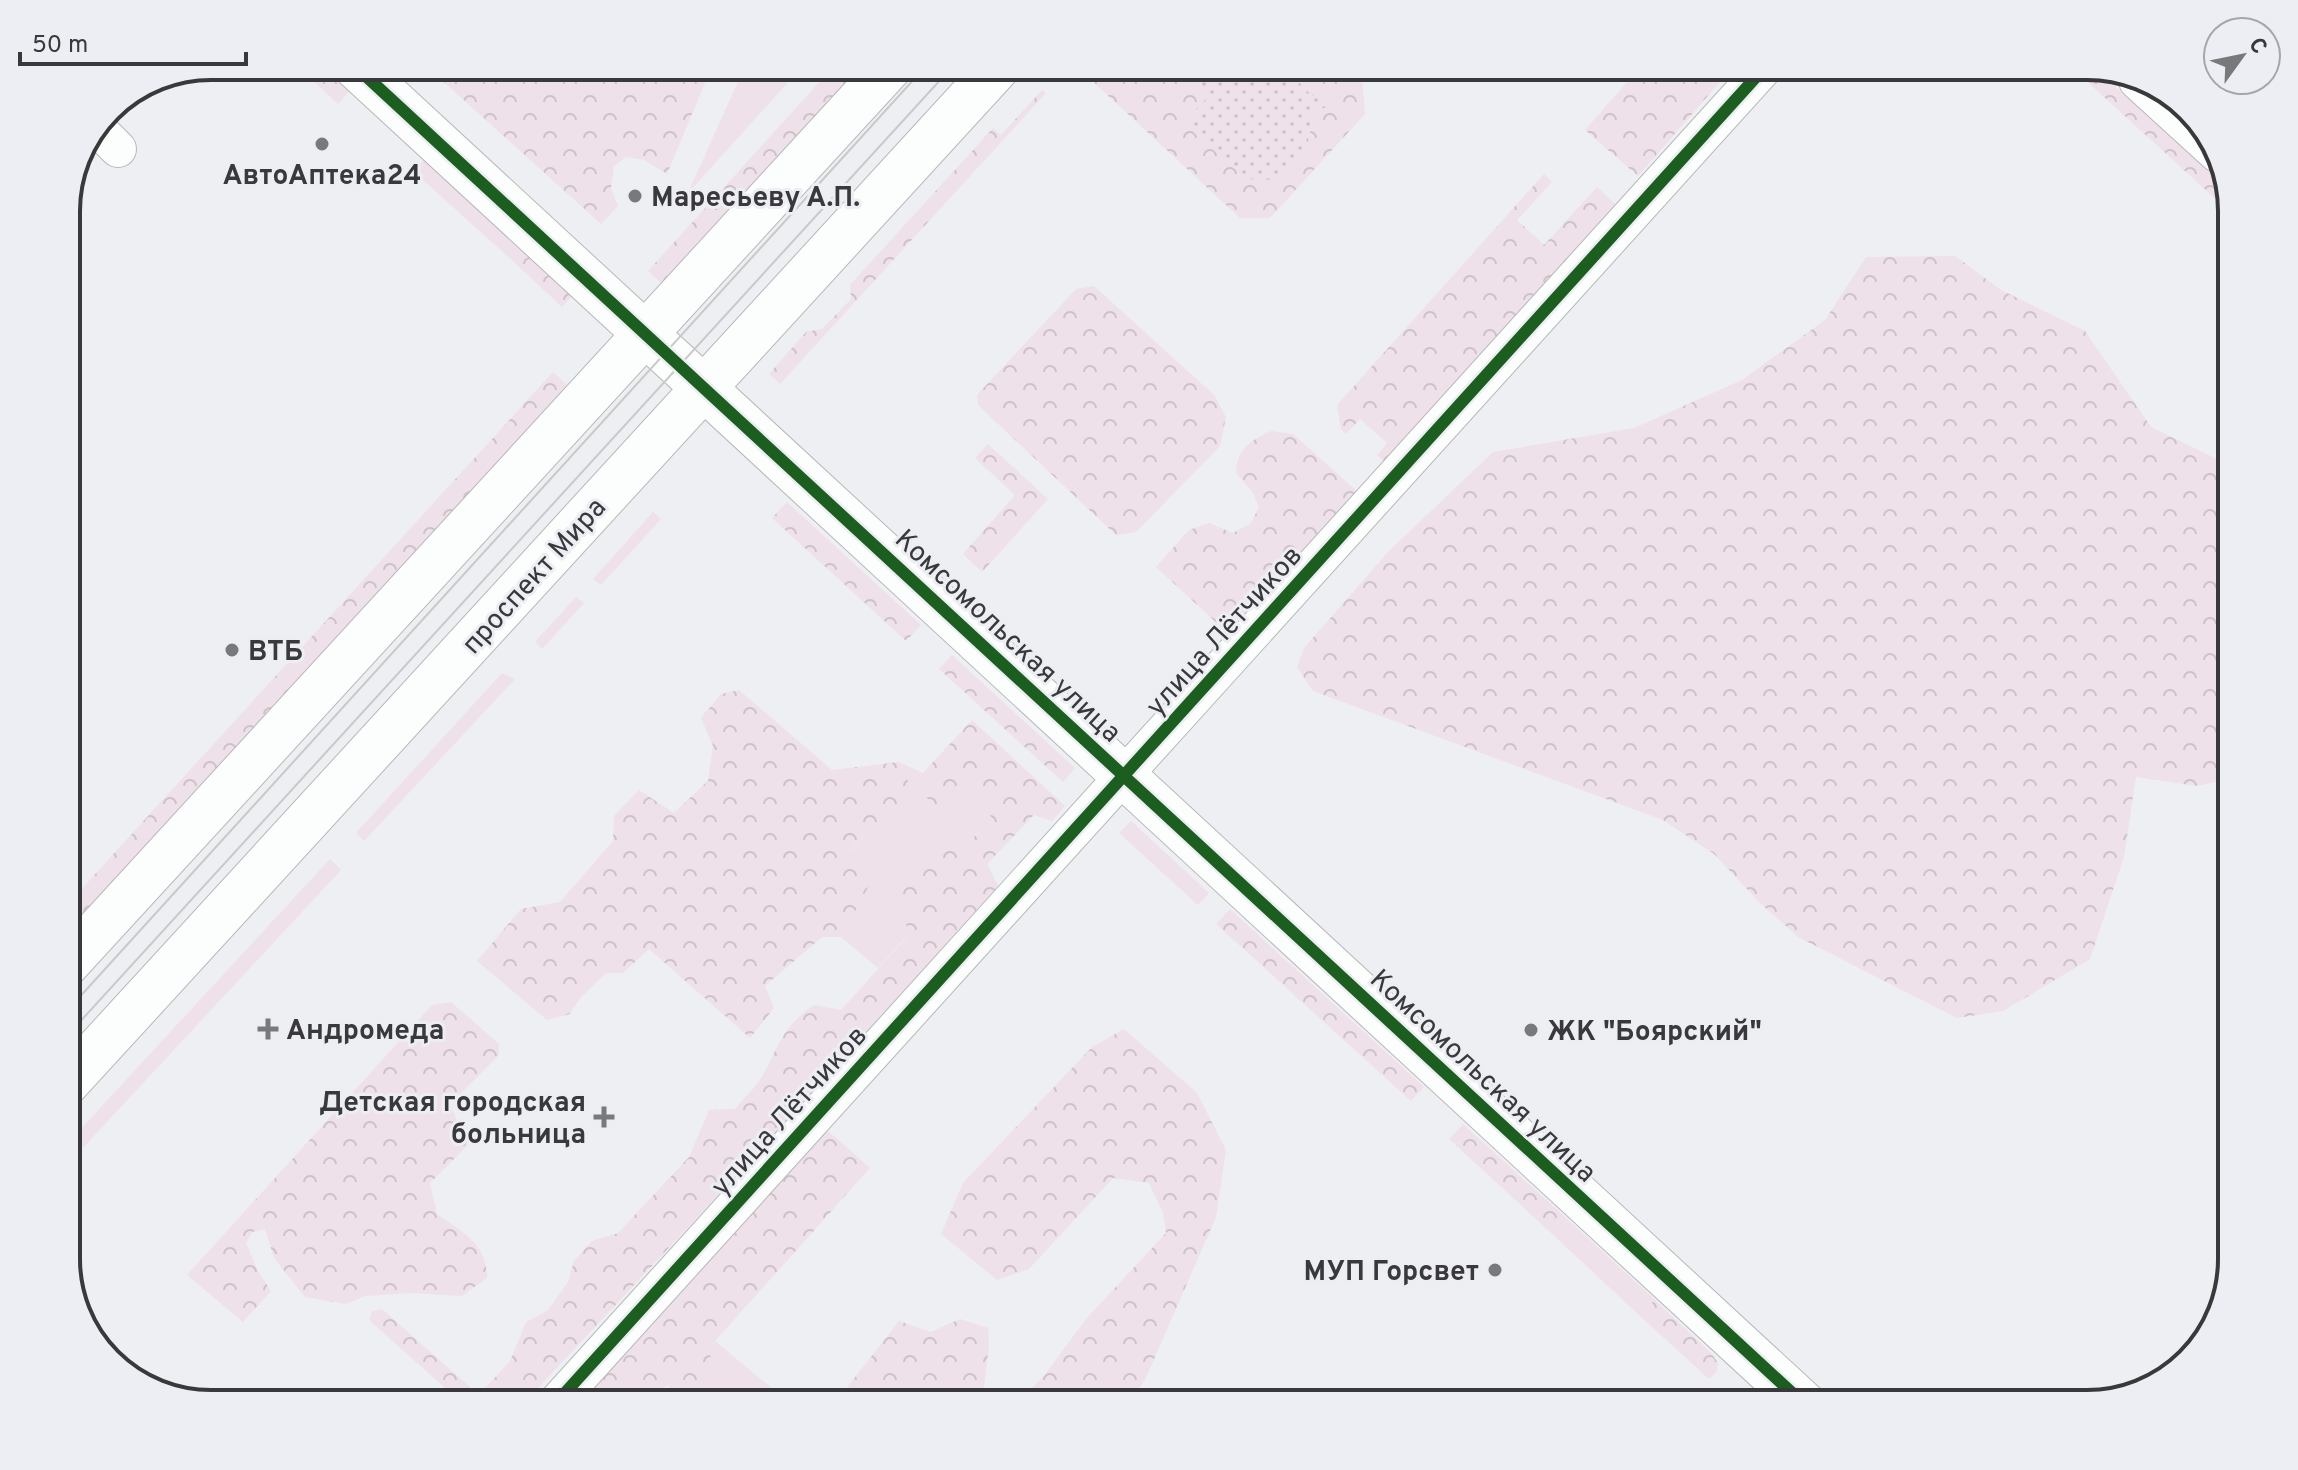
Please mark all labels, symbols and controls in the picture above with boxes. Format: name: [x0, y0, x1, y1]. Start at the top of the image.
scale bar: [20, 16, 246, 66]
north arrow: [2202, 16, 2282, 96]
text: 50 m: [32, 31, 88, 61]
text: С: [2242, 33, 2272, 60]
marker: АвтоАптека24: [313, 135, 331, 153]
place label: АвтоАптека24: [222, 159, 422, 195]
place label: Маресьеву А.П.: [651, 181, 860, 217]
marker: Маресьеву А.П.: [626, 187, 644, 205]
street label: проспект Мира: [455, 491, 615, 663]
street label: Комсомольская улица: [886, 523, 1128, 752]
street label: улица Лётчиков: [1139, 539, 1311, 725]
place label: ВТБ: [248, 635, 303, 671]
marker: ВТБ: [223, 641, 241, 659]
street label: Комсомольская улица: [1361, 963, 1603, 1192]
place label: Андромеда: [286, 1014, 444, 1050]
place label: ЖК "Боярский": [1547, 1015, 1762, 1051]
marker: Андромеда: [257, 1018, 279, 1040]
street label: улица Лётчиков: [704, 1019, 876, 1205]
marker: ЖК "Боярский": [1522, 1021, 1540, 1039]
place label: Детская городская больница: [319, 1086, 586, 1154]
marker: Детская городская больница: [593, 1106, 615, 1128]
place label: МУП Горсвет: [1304, 1255, 1479, 1291]
marker: МУП Горсвет: [1486, 1261, 1504, 1279]

